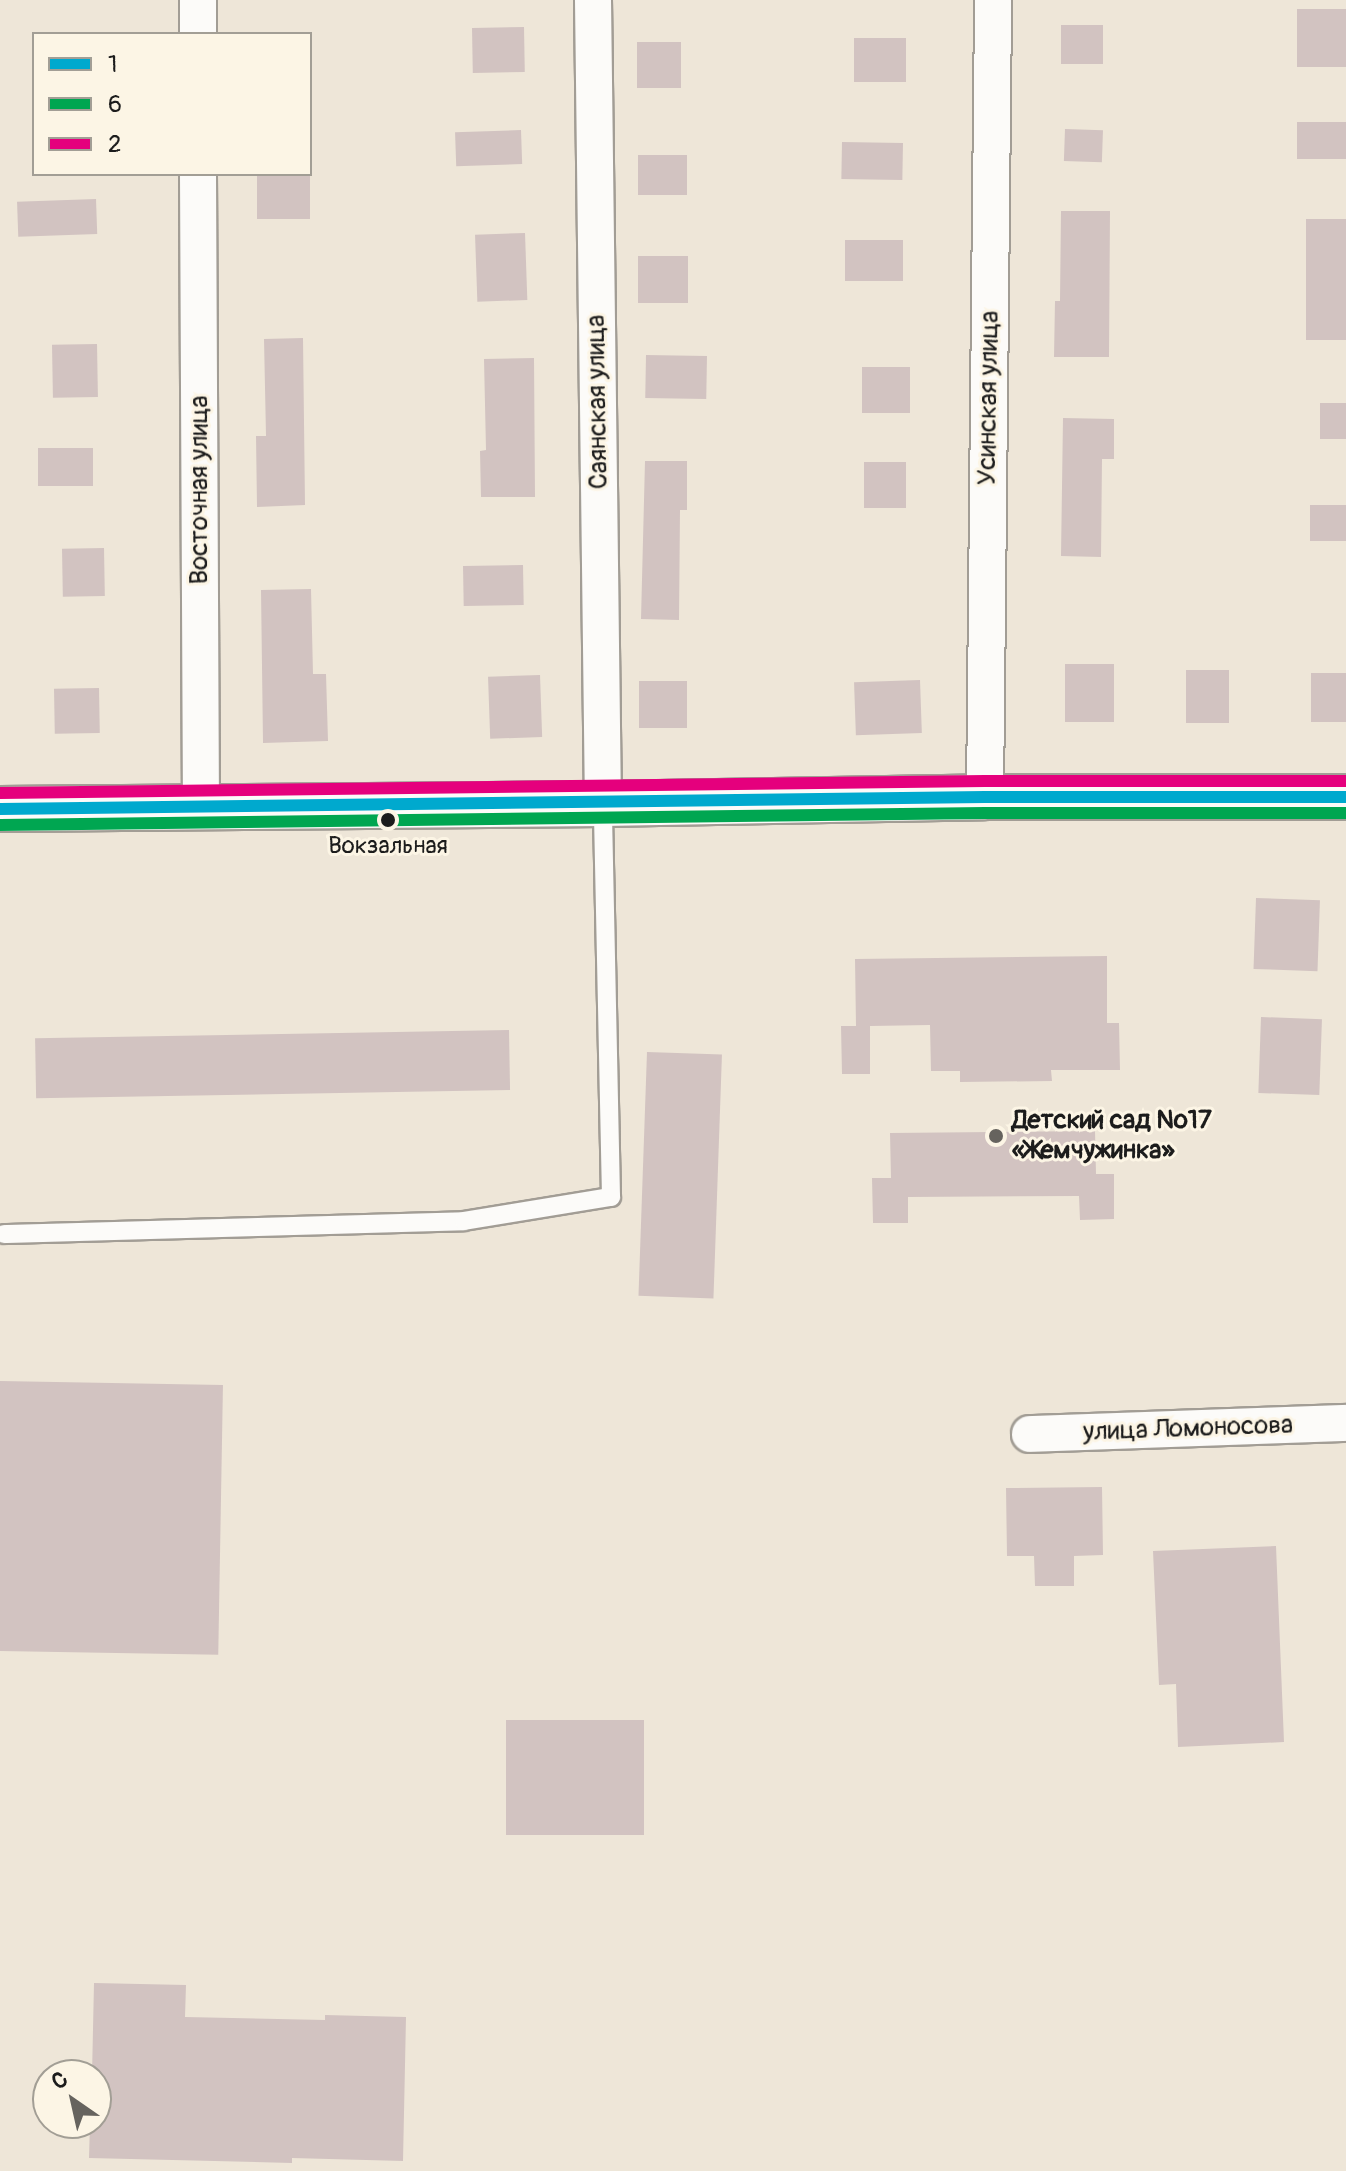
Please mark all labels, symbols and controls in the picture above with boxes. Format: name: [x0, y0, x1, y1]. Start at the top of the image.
legend: [32, 32, 312, 176]
text: 1: [108, 50, 117, 79]
text: 6: [108, 90, 122, 119]
text: 2: [108, 130, 121, 159]
street label: Усинская улица: [972, 310, 1006, 486]
street label: Саянская улица: [581, 314, 615, 490]
street label: Восточная улица: [184, 395, 216, 585]
marker: Вокзальная: [380, 812, 396, 828]
place label: Вокзальная: [328, 832, 448, 860]
place label: Детский сад №17 «Жемчужинка»: [1012, 1105, 1212, 1166]
marker: Детский сад №17 «Жемчужинка»: [987, 1127, 1005, 1145]
street label: улица Ломоносова: [1083, 1410, 1293, 1448]
north arrow: [32, 2059, 112, 2139]
text: С: [46, 2065, 73, 2096]

